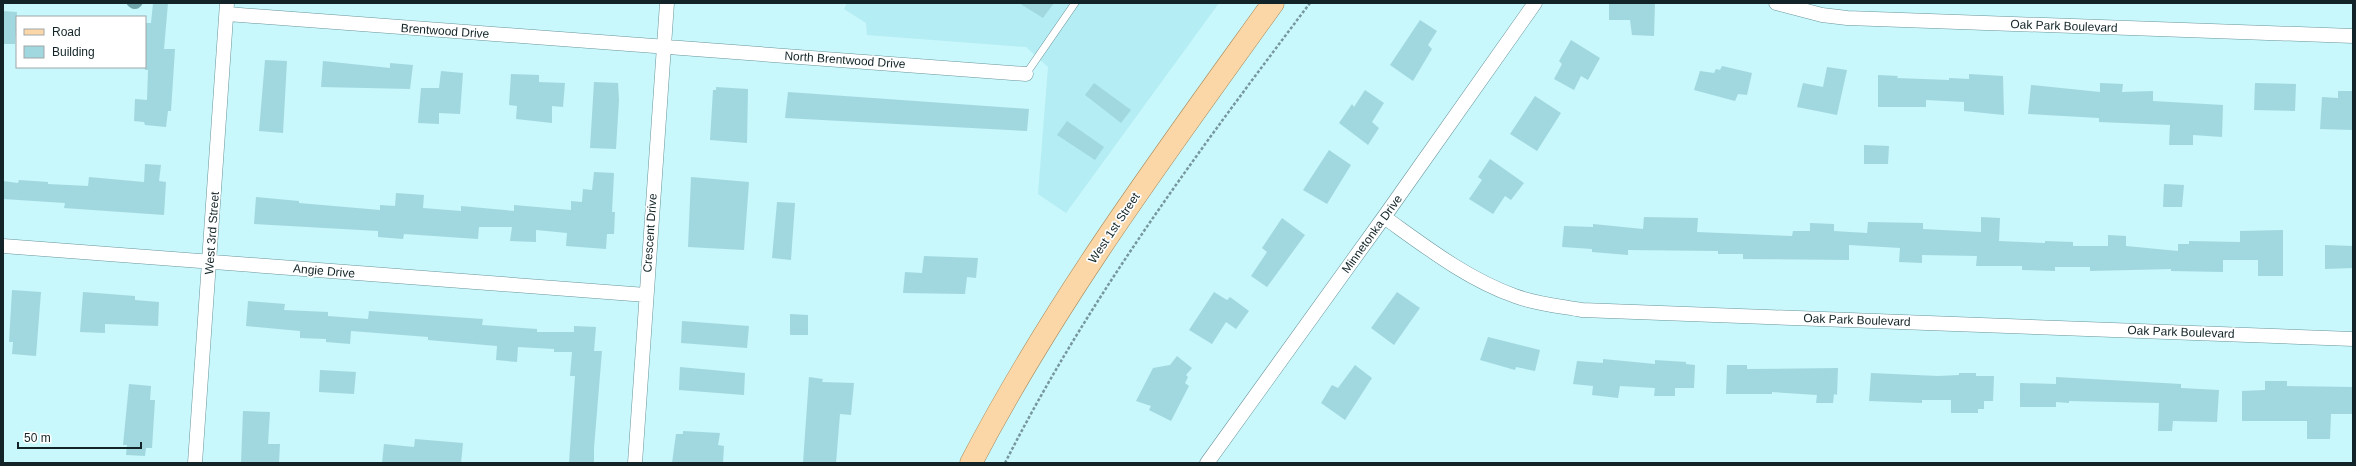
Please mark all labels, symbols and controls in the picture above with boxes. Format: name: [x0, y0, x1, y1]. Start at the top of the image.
legend: [16, 16, 146, 68]
street label: Oak Park Boulevard: [2010, 17, 2118, 35]
street label: Brentwood Drive: [400, 21, 490, 41]
text: Road: [52, 25, 81, 39]
text: Building: [52, 45, 95, 59]
street label: North Brentwood Drive: [784, 49, 906, 71]
street label: West 3rd Street: [202, 190, 222, 275]
street label: West 1st Street: [1085, 190, 1143, 266]
street label: Minnetonka Drive: [1339, 192, 1405, 276]
street label: Crescent Drive: [640, 193, 660, 273]
street label: Angie Drive: [292, 261, 356, 281]
street label: Oak Park Boulevard: [1803, 311, 1911, 329]
street label: Oak Park Boulevard: [2127, 323, 2235, 341]
scale bar: [18, 424, 141, 450]
text: 50 m: [24, 431, 51, 445]

